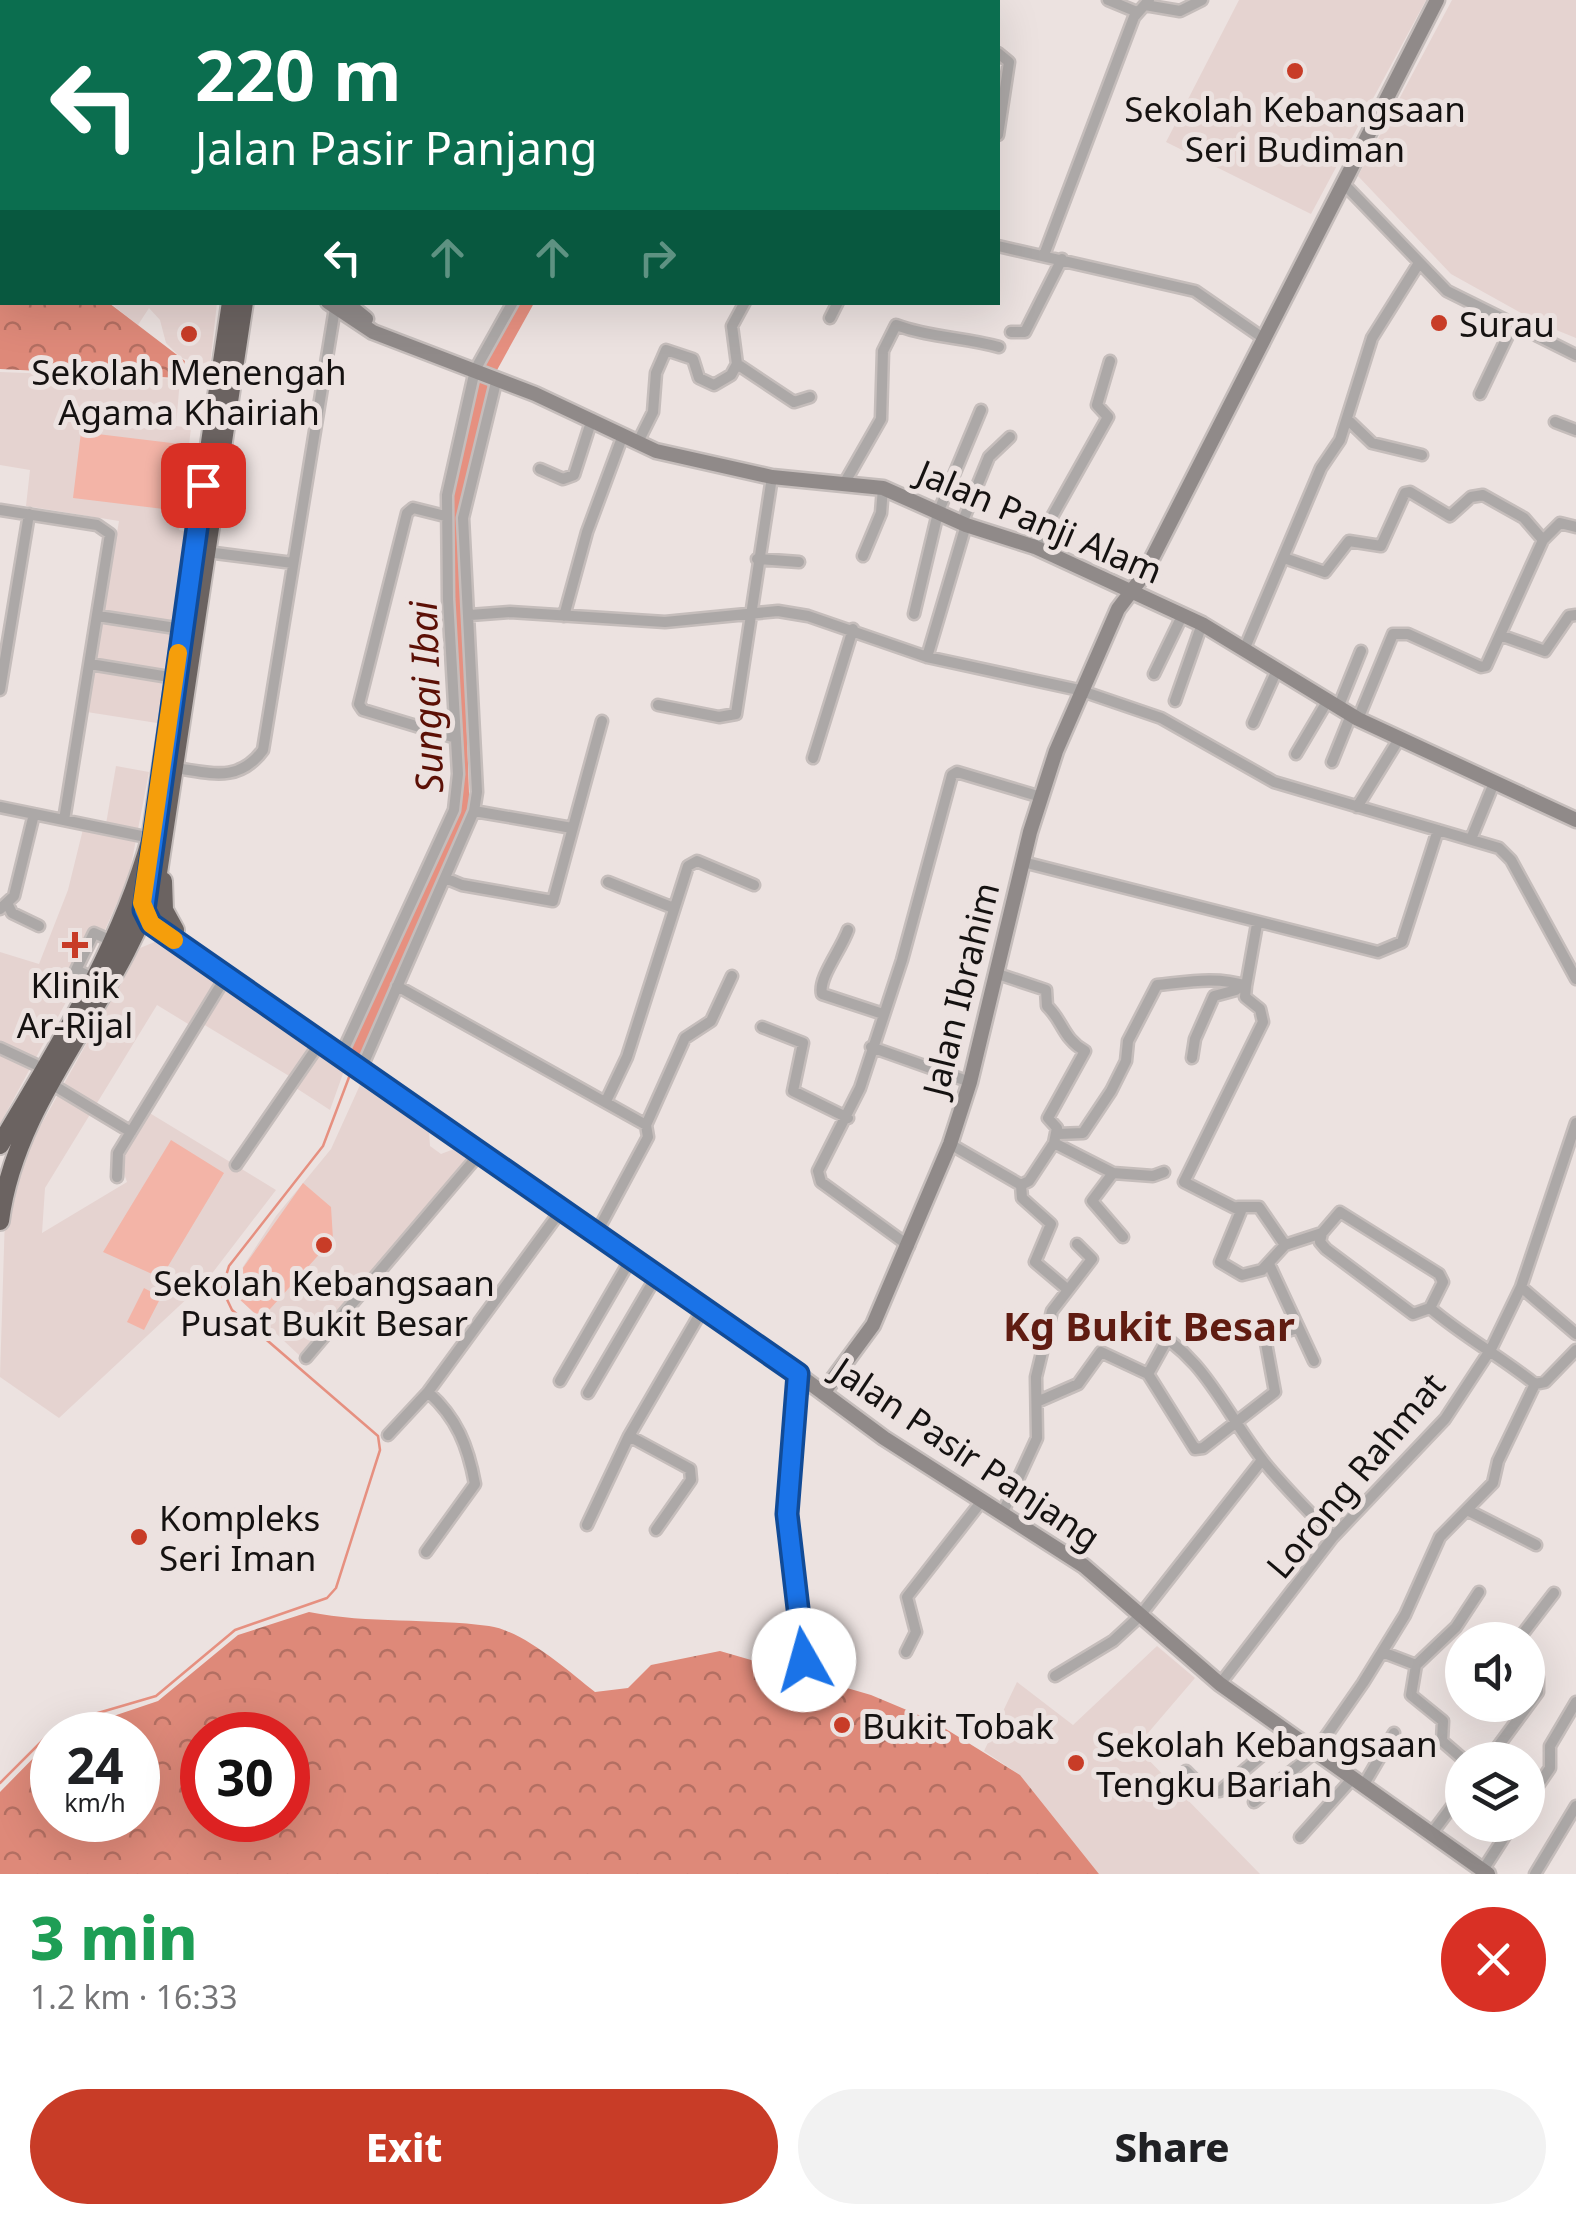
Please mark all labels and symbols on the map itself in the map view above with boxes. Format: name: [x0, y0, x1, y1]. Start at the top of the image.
marker: Sekolah Kebangsaan Seri Budiman: [1284, 60, 1306, 82]
place label: Sekolah Kebangsaan Seri Budiman: [1124, 85, 1466, 172]
place label: Surau: [1459, 300, 1555, 347]
marker: Surau: [1428, 312, 1450, 334]
marker: Sekolah Menengah Agama Khairiah: [178, 323, 200, 345]
place label: Sekolah Menengah Agama Khairiah: [31, 348, 347, 435]
pin: [161, 443, 246, 528]
street label: Jalan Panji Alam: [907, 447, 1170, 594]
water label: Sungai Ibai: [396, 599, 454, 794]
street label: Jalan Ibrahim: [910, 877, 1009, 1104]
marker: Klinik Ar-Rijal: [62, 932, 88, 958]
place label: Klinik Ar-Rijal: [17, 961, 133, 1048]
marker: Sekolah Kebangsaan Pusat Bukit Besar: [313, 1234, 335, 1256]
place label: Sekolah Kebangsaan Pusat Bukit Besar: [153, 1259, 495, 1346]
district label: Kg Bukit Besar: [1003, 1298, 1295, 1353]
street label: Jalan Pasir Panjang: [822, 1344, 1110, 1560]
street label: Lorong Rahmat: [1255, 1362, 1455, 1588]
place label: Kompleks Seri Iman: [159, 1494, 320, 1581]
marker: Kompleks Seri Iman: [128, 1526, 150, 1548]
position arrow: [752, 1608, 856, 1712]
place label: Bukit Tobak: [862, 1702, 1054, 1749]
speed limit sign: 30: [180, 1712, 310, 1842]
marker: Bukit Tobak: [831, 1714, 853, 1736]
place label: Sekolah Kebangsaan Tengku Bariah: [1096, 1720, 1438, 1807]
marker: Sekolah Kebangsaan Tengku Bariah: [1065, 1752, 1087, 1774]

